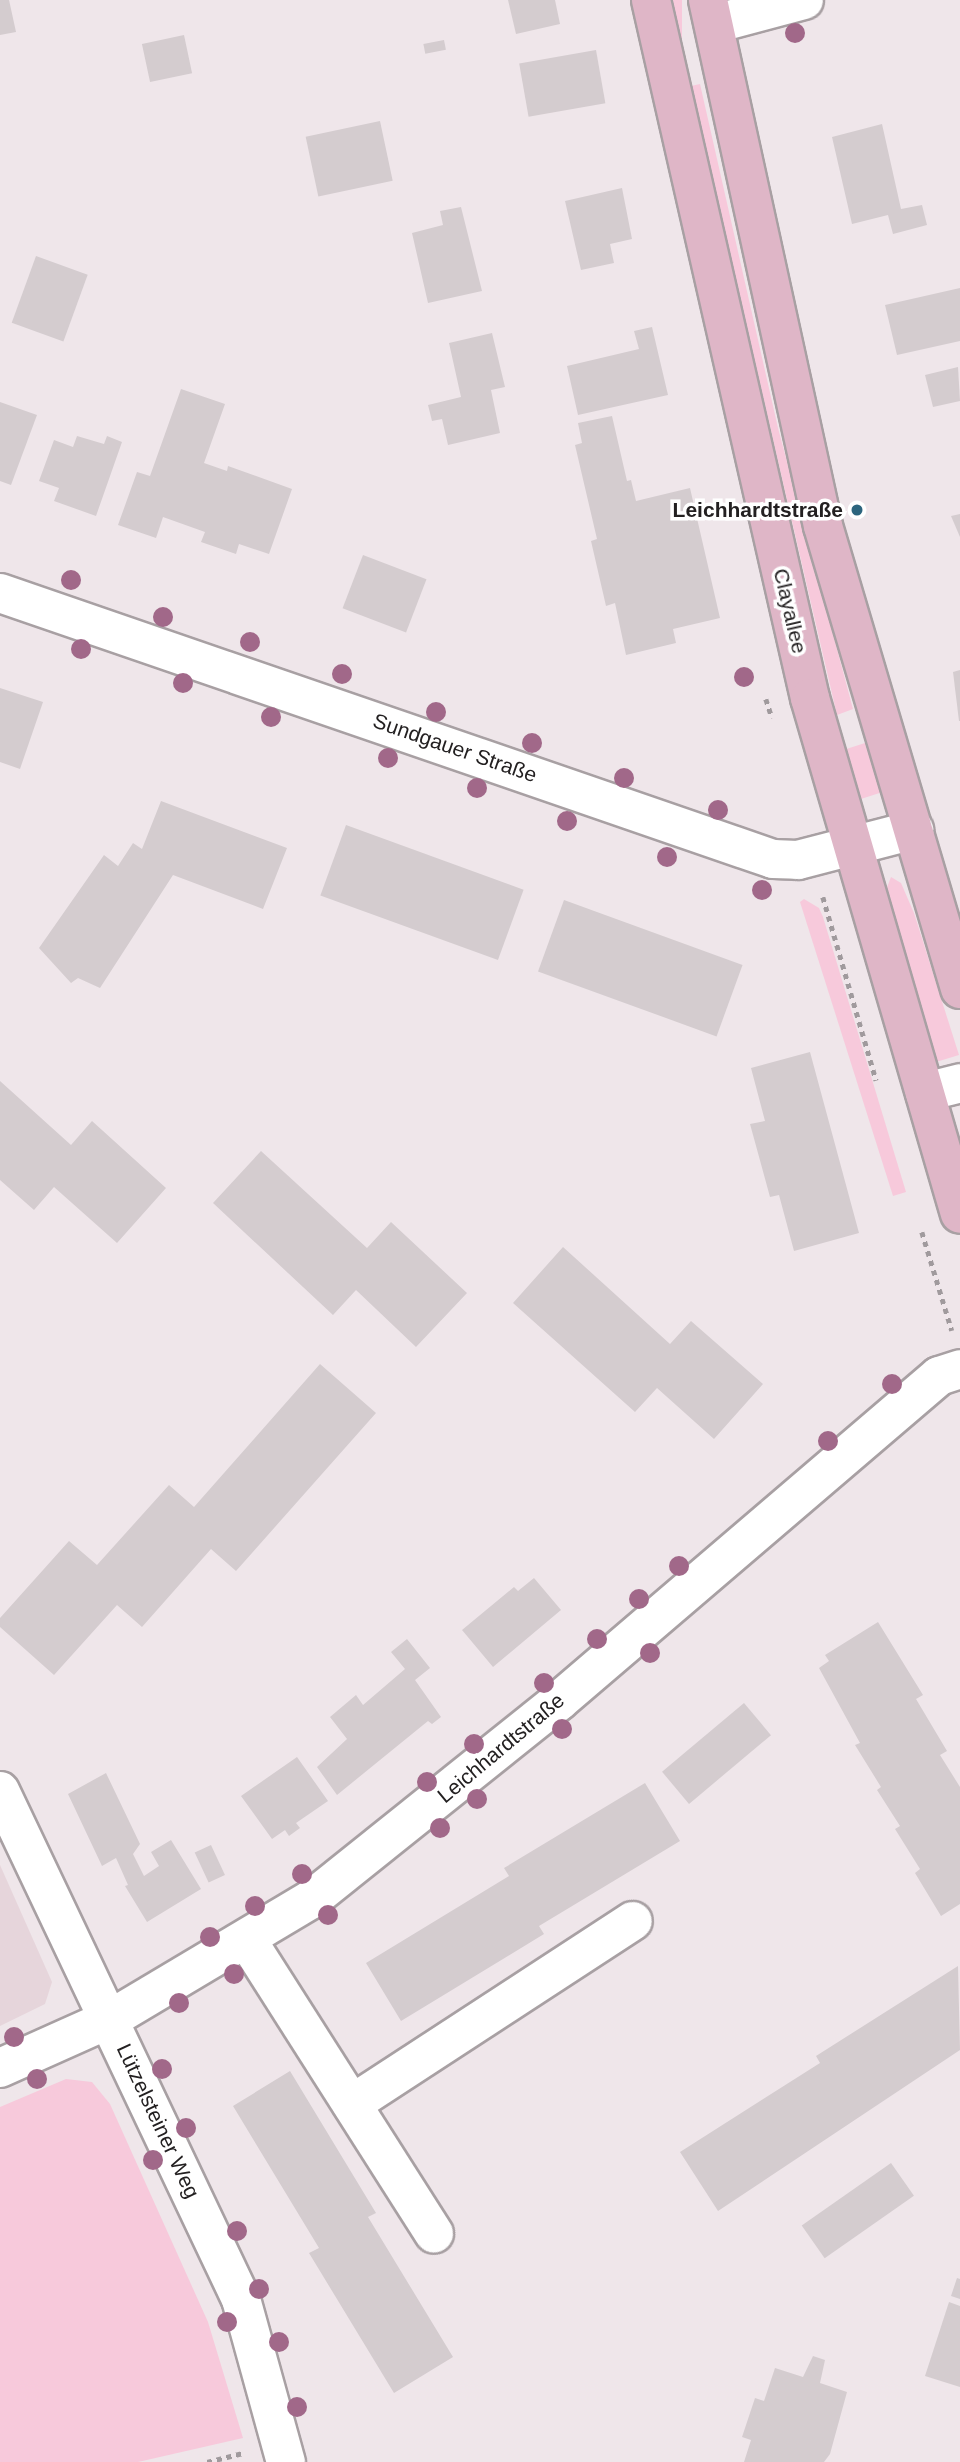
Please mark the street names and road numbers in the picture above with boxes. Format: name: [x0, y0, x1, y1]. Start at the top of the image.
street label: Clayallee: [768, 566, 812, 656]
street label: Sundgauer Straße: [370, 708, 540, 788]
street label: Leichhardtstraße: [433, 1688, 569, 1808]
street label: Lützelsteiner Weg: [111, 2040, 205, 2202]

